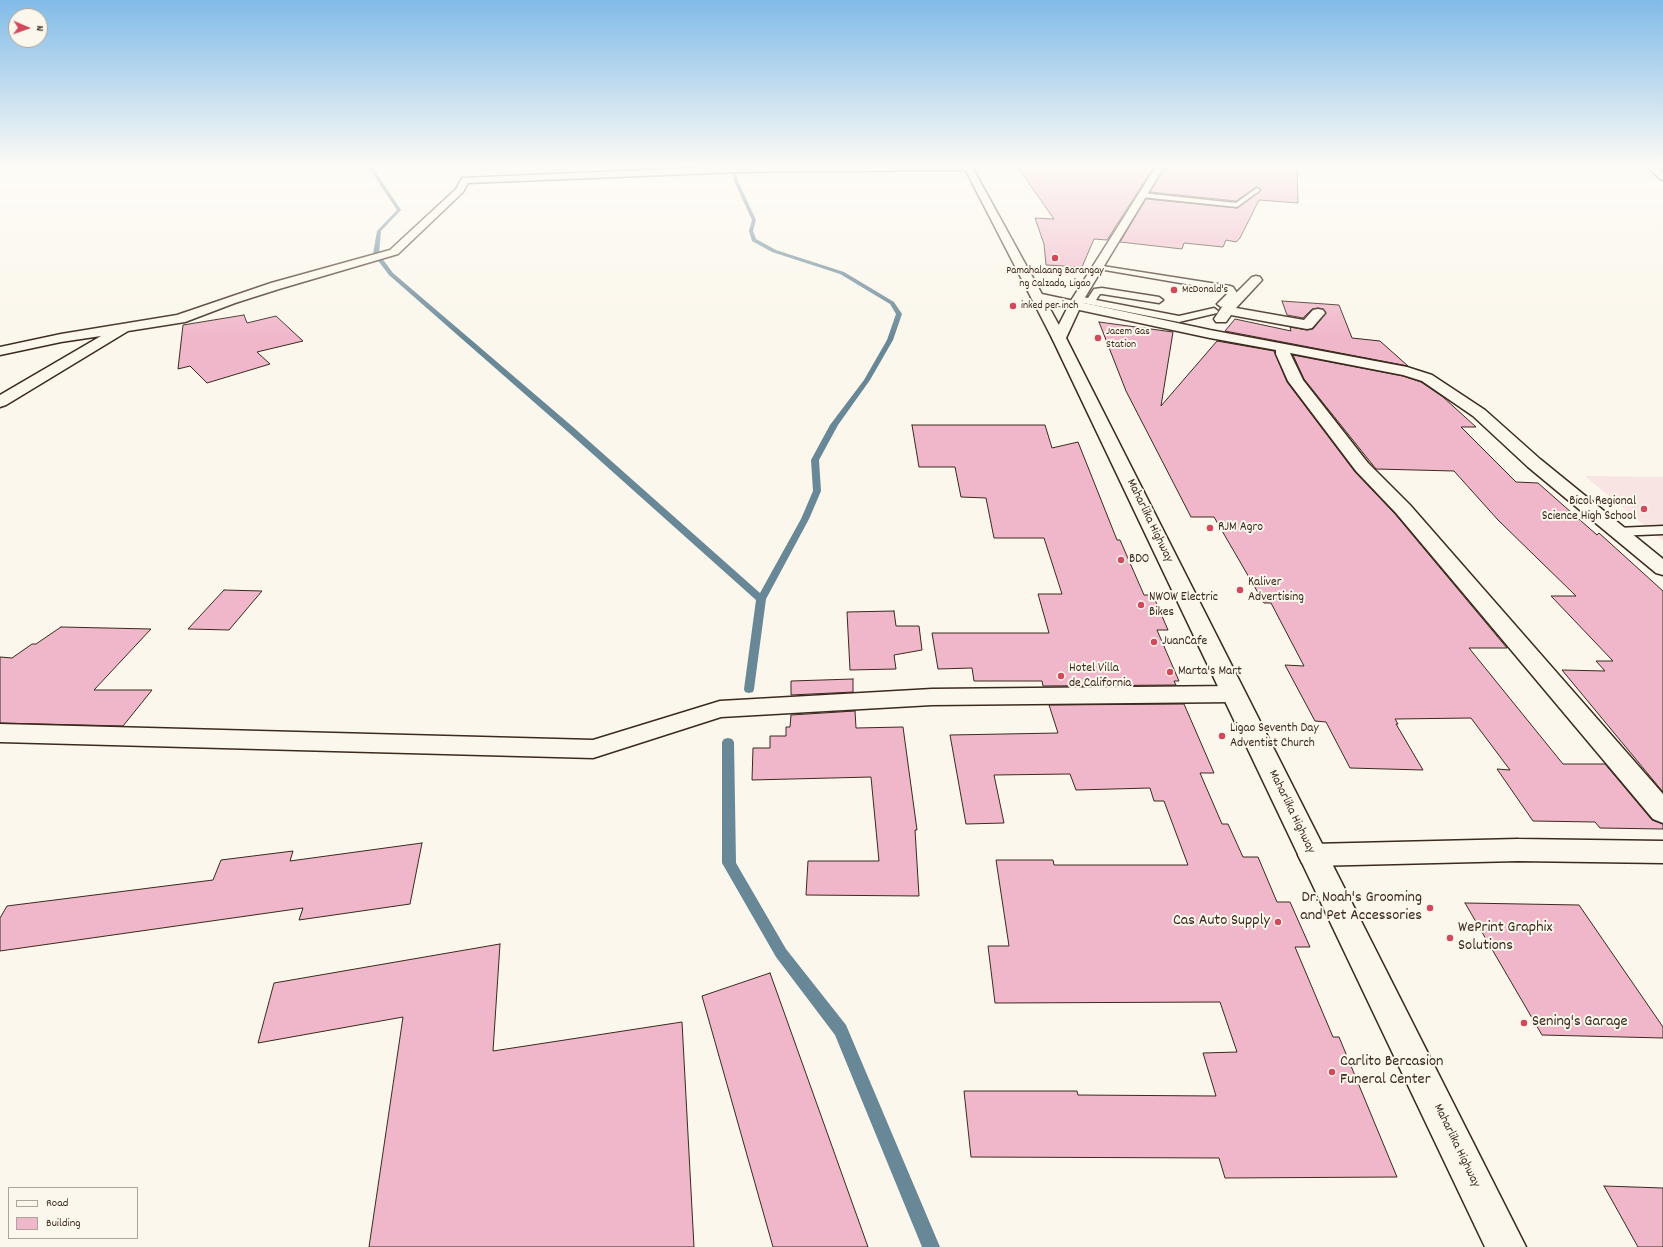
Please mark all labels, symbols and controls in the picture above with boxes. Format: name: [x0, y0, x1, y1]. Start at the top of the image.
north arrow: [8, 8, 48, 48]
text: N: [31, 25, 47, 31]
marker: Pamahalaang Barangay ng Calzada, Ligao: [1050, 253, 1060, 263]
place label: Pamahalaang Barangay ng Calzada, Ligao: [1006, 264, 1104, 290]
place label: McDonald's: [1182, 283, 1228, 297]
marker: McDonald's: [1169, 285, 1179, 295]
place label: inked per inch: [1021, 299, 1078, 313]
marker: inked per inch: [1008, 301, 1018, 311]
place label: Jacem Gas Station: [1106, 325, 1150, 351]
marker: Jacem Gas Station: [1093, 333, 1103, 343]
street label: Maharlika Highway: [1122, 477, 1176, 565]
place label: Bicol Regional Science High School: [1542, 494, 1636, 525]
marker: Bicol Regional Science High School: [1639, 504, 1649, 514]
place label: RJM Agro: [1218, 520, 1263, 536]
marker: RJM Agro: [1205, 523, 1215, 533]
place label: BDO: [1129, 552, 1149, 568]
marker: BDO: [1116, 555, 1126, 565]
place label: Kaliver Advertising: [1248, 575, 1304, 606]
marker: Kaliver Advertising: [1235, 585, 1245, 595]
place label: NWOW Electric Bikes: [1149, 590, 1218, 621]
marker: NWOW Electric Bikes: [1136, 600, 1146, 610]
place label: JuanCafe: [1162, 634, 1207, 650]
marker: JuanCafe: [1149, 637, 1159, 647]
place label: Hotel Villa de California: [1069, 661, 1131, 692]
place label: Marta's Mart: [1178, 664, 1242, 680]
marker: Marta's Mart: [1165, 667, 1175, 677]
marker: Hotel Villa de California: [1056, 671, 1066, 681]
place label: Ligao Seventh Day Adventist Church: [1230, 721, 1319, 752]
marker: Ligao Seventh Day Adventist Church: [1217, 731, 1227, 741]
street label: Maharlika Highway: [1264, 768, 1318, 856]
place label: Dr. Noah's Grooming and Pet Accessories: [1300, 889, 1422, 927]
marker: Dr. Noah's Grooming and Pet Accessories: [1425, 903, 1435, 913]
place label: Cas Auto Supply: [1173, 912, 1270, 932]
marker: Cas Auto Supply: [1273, 917, 1283, 927]
place label: WePrint Graphix Solutions: [1458, 919, 1552, 957]
marker: WePrint Graphix Solutions: [1445, 933, 1455, 943]
place label: Sening's Garage: [1532, 1013, 1627, 1033]
marker: Sening's Garage: [1519, 1018, 1529, 1028]
place label: Carlito Bercasion Funeral Center: [1340, 1053, 1443, 1091]
marker: Carlito Bercasion Funeral Center: [1327, 1067, 1337, 1077]
street label: Maharlika Highway: [1429, 1102, 1483, 1190]
legend: [8, 1187, 138, 1239]
text: Road: [46, 1195, 68, 1212]
text: Building: [46, 1215, 81, 1232]

